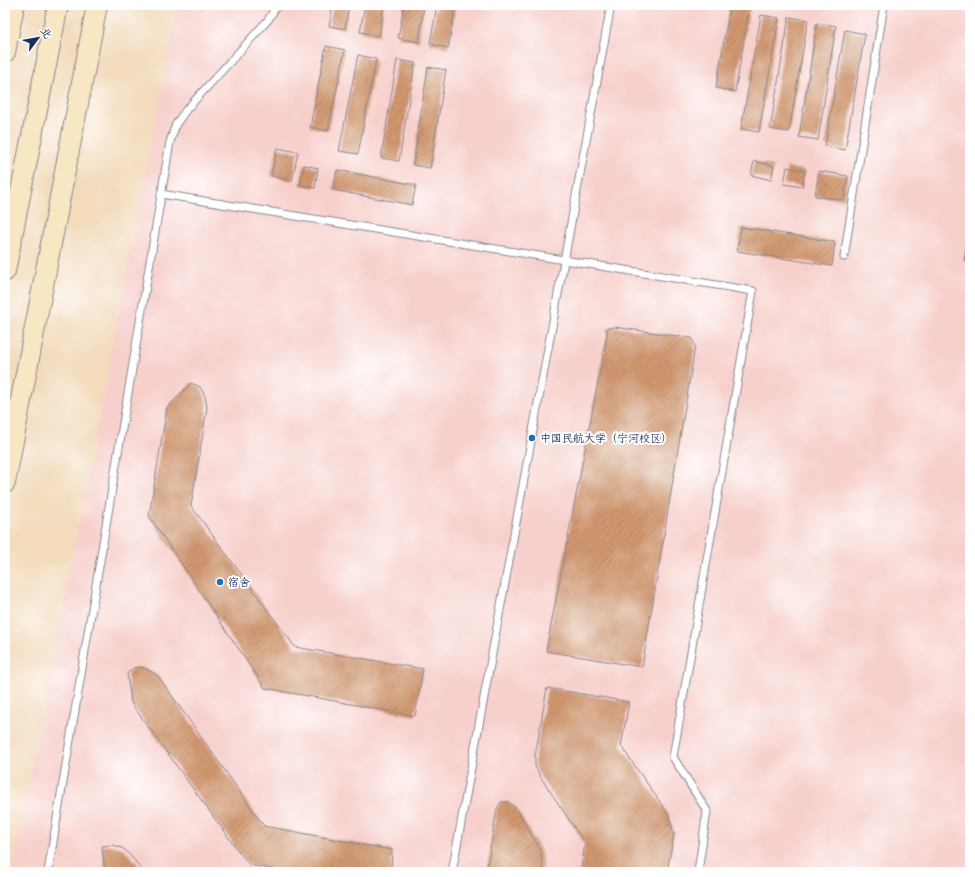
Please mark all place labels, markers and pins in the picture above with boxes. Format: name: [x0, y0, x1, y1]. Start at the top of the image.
place label: 中国民航大学（宁河校区）: [540, 431, 672, 446]
marker: 中国民航大学（宁河校区）: [527, 433, 537, 443]
place label: 宿舍: [228, 575, 250, 590]
marker: 宿舍: [215, 577, 225, 587]

